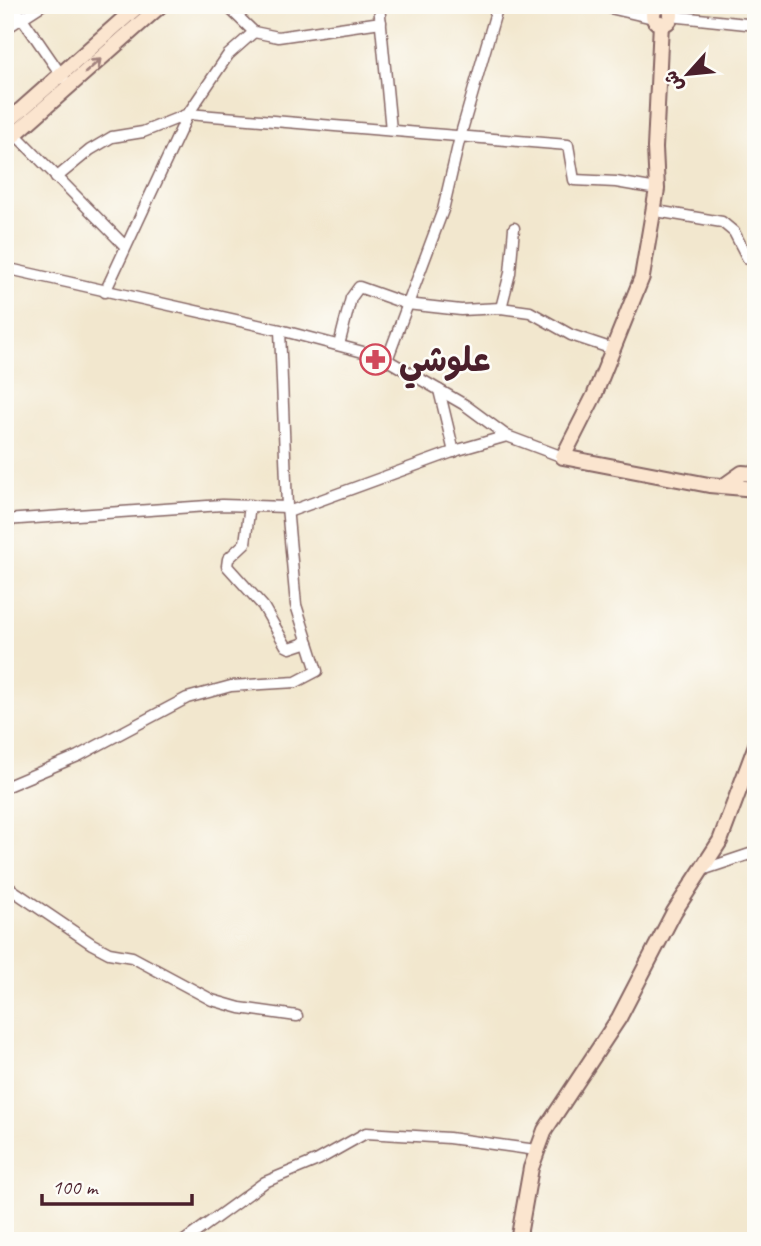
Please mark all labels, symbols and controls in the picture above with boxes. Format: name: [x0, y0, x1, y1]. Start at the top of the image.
north arrow: [652, 38, 722, 108]
one-way arrow: [84, 58, 102, 74]
text: ش: [658, 66, 689, 96]
place label: علوشي: [399, 339, 490, 389]
pharmacy icon: علوشي: [359, 343, 393, 377]
scale bar: [42, 1162, 192, 1206]
text: 100 m: [52, 1174, 99, 1200]

